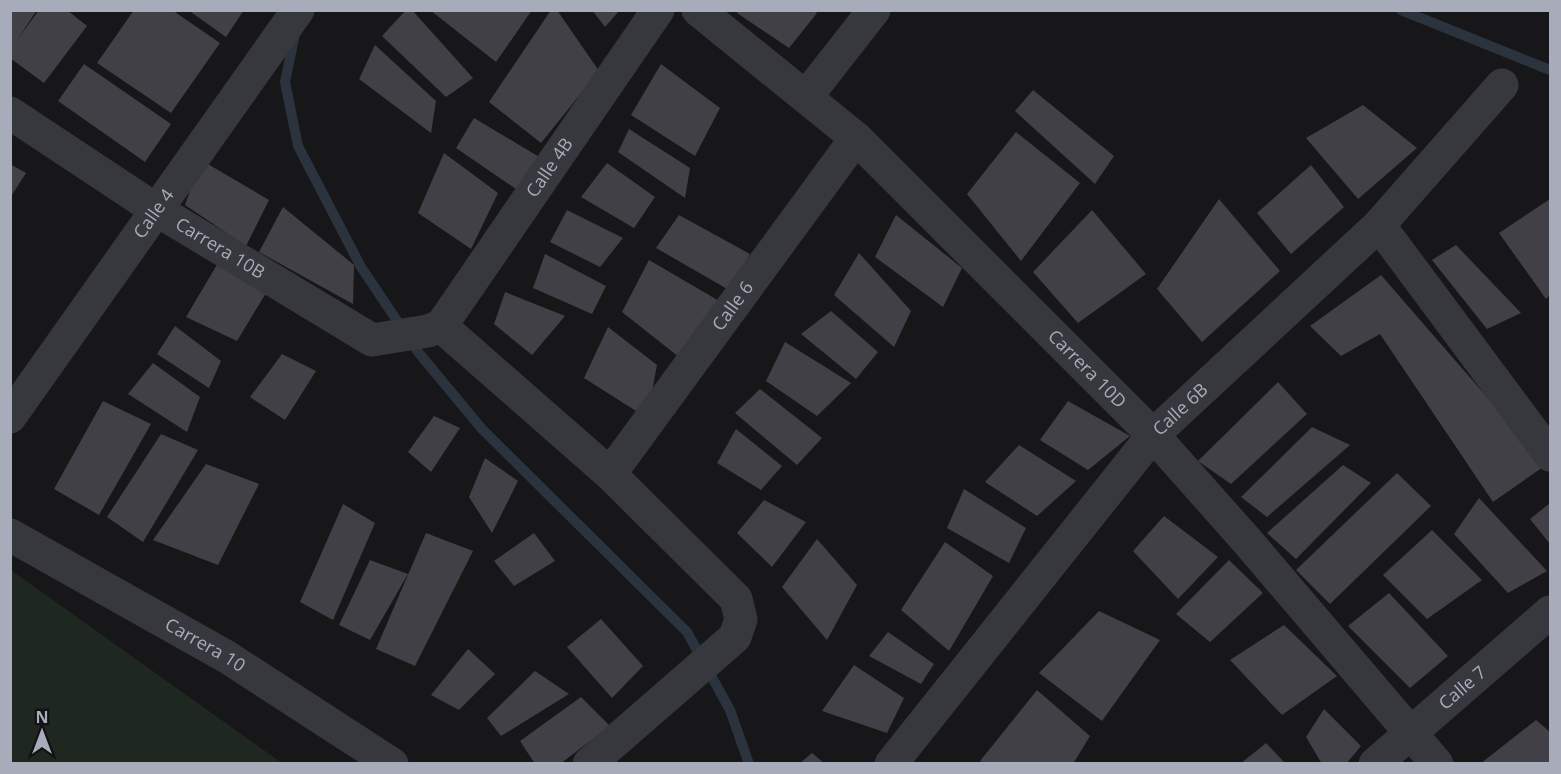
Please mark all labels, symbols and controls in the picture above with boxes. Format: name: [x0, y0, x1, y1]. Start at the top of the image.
street label: Calle 4B: [520, 133, 578, 202]
street label: Calle 4: [127, 184, 179, 243]
street label: Carrera 10B: [171, 211, 270, 284]
street label: Calle 6: [706, 276, 758, 335]
street label: Carrera 10D: [1043, 324, 1132, 413]
street label: Calle 6B: [1147, 377, 1213, 440]
street label: Carrera 10: [161, 612, 250, 677]
street label: Calle 7: [1433, 660, 1491, 714]
north arrow: [12, 702, 72, 762]
text: N: [35, 706, 49, 728]

